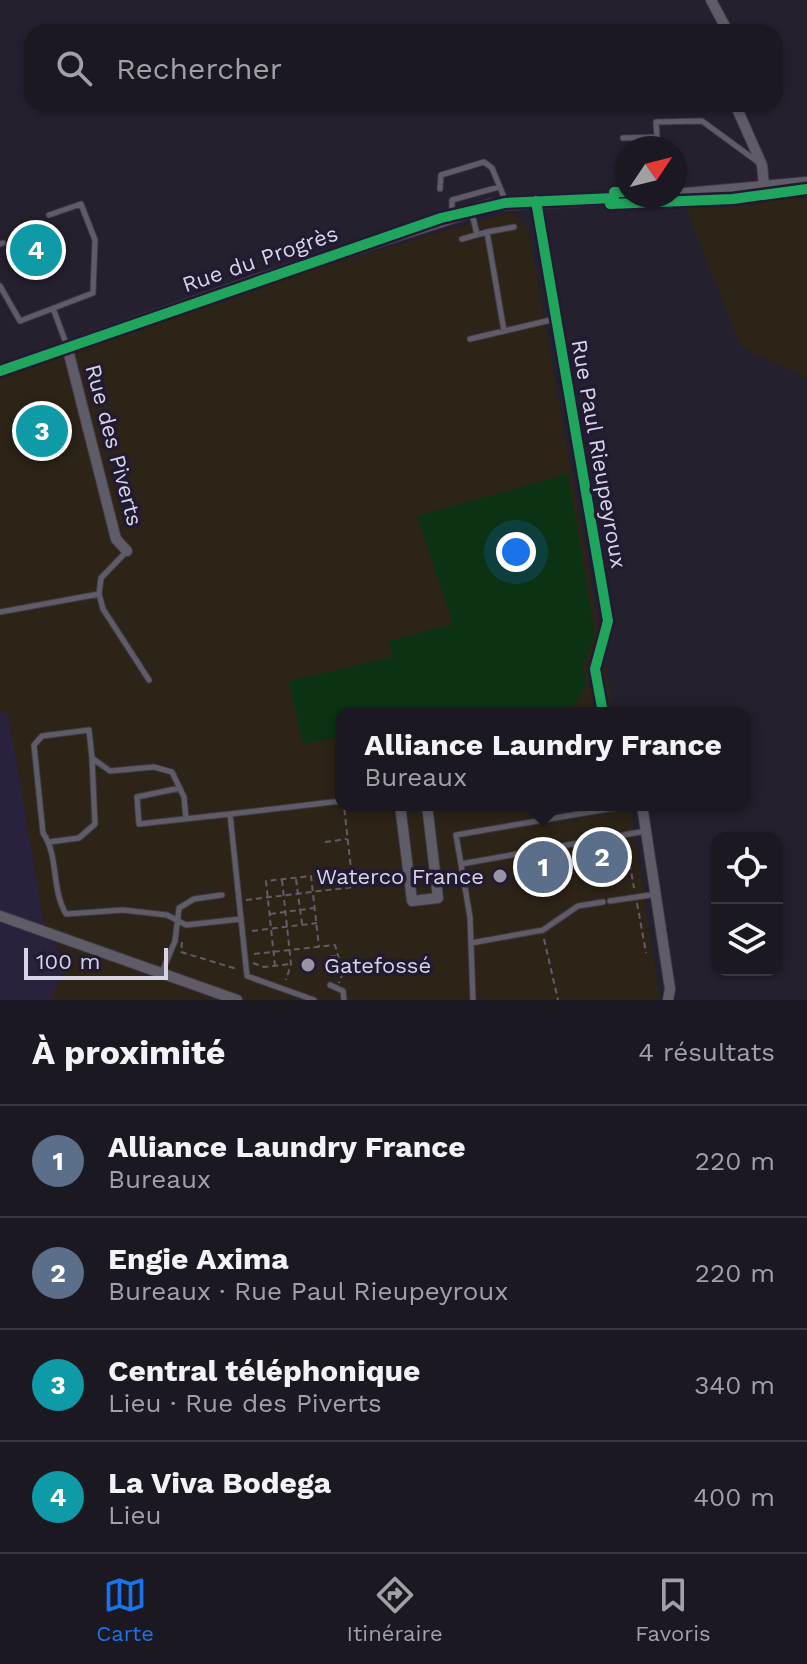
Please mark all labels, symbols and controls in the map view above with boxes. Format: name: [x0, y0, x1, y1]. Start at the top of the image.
search box: [24, 24, 783, 112]
icon: search: [52, 46, 96, 90]
text: Rechercher: [116, 51, 282, 86]
north arrow: [615, 136, 687, 208]
pin: 4: [10, 220, 62, 280]
street label: Rue du Progrès: [179, 221, 341, 297]
street label: Rue Paul Rieupeyroux: [567, 338, 631, 570]
street label: Rue des Piverts: [80, 361, 148, 529]
pin: 3: [16, 401, 68, 461]
your location: [496, 532, 536, 572]
popup: [335, 707, 751, 811]
text: Alliance Laundry France: [364, 727, 722, 762]
text: Bureaux: [364, 762, 467, 792]
pin: 2: [576, 827, 628, 887]
map controls: [711, 832, 783, 976]
button: locate: [711, 832, 783, 904]
pin: 1: [517, 837, 569, 897]
place label: Waterco France: [316, 864, 484, 889]
marker: Waterco France: [491, 867, 509, 885]
button: layers: [711, 904, 783, 976]
scale bar: [24, 944, 168, 980]
text: 100 m: [36, 949, 100, 974]
place label: Gatefossé: [324, 953, 431, 978]
marker: Gatefossé: [299, 956, 317, 974]
text: À proximité: [32, 1032, 226, 1072]
text: 4 résultats: [638, 1037, 775, 1067]
text: Alliance Laundry France: [108, 1129, 466, 1164]
text: 1: [52, 1146, 64, 1176]
text: 220 m: [695, 1146, 775, 1176]
text: Bureaux: [108, 1164, 211, 1194]
text: Engie Axima: [108, 1241, 289, 1276]
text: 2: [50, 1258, 66, 1288]
text: 220 m: [695, 1258, 775, 1288]
text: Bureaux · Rue Paul Rieupeyroux: [108, 1276, 508, 1306]
text: Central téléphonique: [108, 1353, 420, 1388]
text: 3: [50, 1370, 66, 1400]
text: 340 m: [694, 1370, 775, 1400]
text: Lieu · Rue des Piverts: [108, 1388, 382, 1418]
text: La Viva Bodega: [108, 1465, 331, 1500]
text: 4: [50, 1482, 66, 1512]
text: 400 m: [693, 1482, 775, 1512]
text: Lieu: [108, 1500, 162, 1530]
tab: Carte: [96, 1573, 154, 1646]
tab: Itinéraire: [347, 1573, 443, 1646]
tab: Favoris: [635, 1573, 711, 1646]

